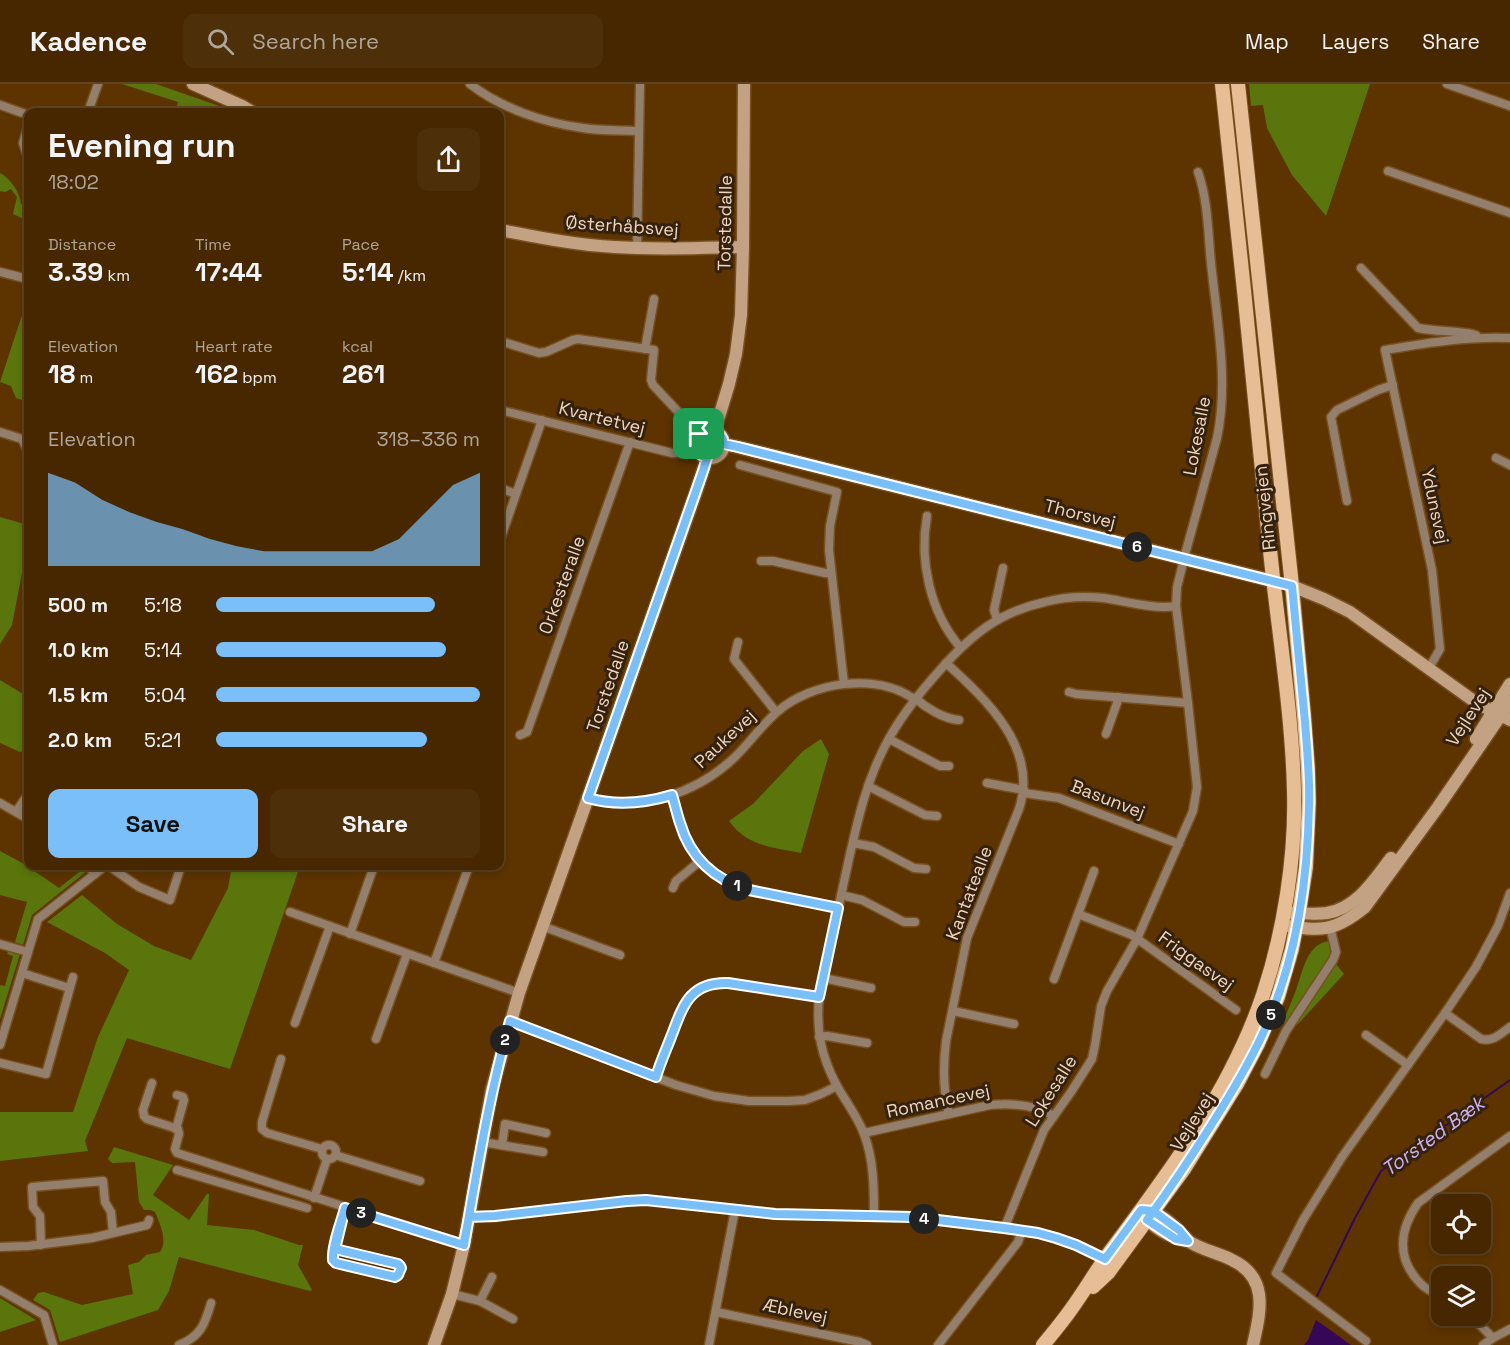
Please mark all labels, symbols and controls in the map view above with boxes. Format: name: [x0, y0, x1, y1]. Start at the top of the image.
search box: [183, 14, 603, 68]
text: Kadence: [30, 23, 147, 59]
icon: search: [204, 25, 237, 58]
text: Search here: [252, 27, 379, 55]
text: Map: [1245, 28, 1289, 55]
text: Layers: [1322, 28, 1389, 55]
text: Share: [1422, 28, 1480, 55]
text: Evening run: [48, 125, 236, 167]
button: share: [417, 128, 480, 191]
text: 18:02: [48, 169, 99, 195]
street label: Torstedalle: [712, 175, 737, 271]
street label: Østerhåbsvej: [565, 210, 679, 241]
text: Distance: [48, 234, 116, 255]
text: Time: [195, 234, 231, 255]
text: Pace: [342, 234, 379, 255]
text: 3.39: [48, 255, 103, 289]
text: 17:44: [195, 255, 262, 289]
text: 5:14: [342, 255, 394, 289]
text: km: [103, 265, 130, 286]
text: /km: [394, 265, 426, 286]
text: Elevation: [48, 336, 118, 357]
text: Heart rate: [195, 336, 273, 357]
text: kcal: [342, 336, 373, 357]
text: 18: [48, 357, 75, 391]
text: 162: [195, 357, 238, 391]
text: 261: [342, 357, 385, 391]
text: m: [75, 367, 93, 388]
text: bpm: [238, 367, 277, 388]
street label: Lokesalle: [1178, 394, 1215, 477]
street label: Kvartetvej: [557, 396, 648, 439]
pin: [673, 408, 724, 459]
icon: arrive: [682, 417, 715, 450]
text: Elevation: [48, 426, 136, 452]
text: 318–336 m: [377, 426, 480, 452]
street label: Ringvejen: [1249, 465, 1280, 551]
street label: Ydunsvej: [1416, 466, 1455, 546]
street label: Thorsvej: [1042, 494, 1118, 533]
pin: 6: [1122, 532, 1152, 562]
street label: Orkesteralle: [533, 533, 590, 637]
text: 6: [1132, 536, 1142, 557]
text: 500 m: [48, 592, 108, 618]
text: 5:18: [144, 592, 182, 618]
text: 1.0 km: [48, 637, 109, 663]
text: 5:14: [144, 637, 182, 663]
street label: Torstedalle: [581, 637, 634, 735]
text: 1.5 km: [48, 682, 108, 708]
text: 5:04: [144, 682, 186, 708]
street label: Vejlevej: [1440, 683, 1495, 750]
street label: Paukevej: [689, 704, 760, 773]
text: 2.0 km: [48, 727, 112, 753]
text: 5:21: [144, 727, 181, 753]
street label: Basunvej: [1068, 774, 1149, 823]
button: Save: [48, 789, 258, 858]
button: Share: [270, 789, 480, 858]
street label: Kantatealle: [940, 843, 997, 943]
pin: 1: [722, 871, 752, 901]
text: 1: [733, 875, 741, 896]
street label: Friggasvej: [1154, 925, 1239, 996]
pin: 5: [1256, 1000, 1286, 1030]
text: 5: [1266, 1004, 1276, 1025]
pin: 2: [490, 1025, 520, 1055]
text: 2: [500, 1029, 510, 1050]
street label: Lokesalle: [1020, 1051, 1082, 1131]
street label: Romancevej: [884, 1078, 992, 1123]
street label: Vejlevej: [1165, 1088, 1218, 1155]
water label: Torsted Bæk: [1376, 1089, 1491, 1182]
map controls: [1431, 1194, 1491, 1326]
button: locate: [1431, 1194, 1491, 1254]
pin: 3: [346, 1198, 376, 1228]
text: 3: [356, 1202, 366, 1223]
pin: 4: [909, 1204, 939, 1234]
text: 4: [919, 1208, 929, 1229]
button: layers: [1431, 1266, 1491, 1326]
street label: Æblevej: [761, 1292, 830, 1329]

